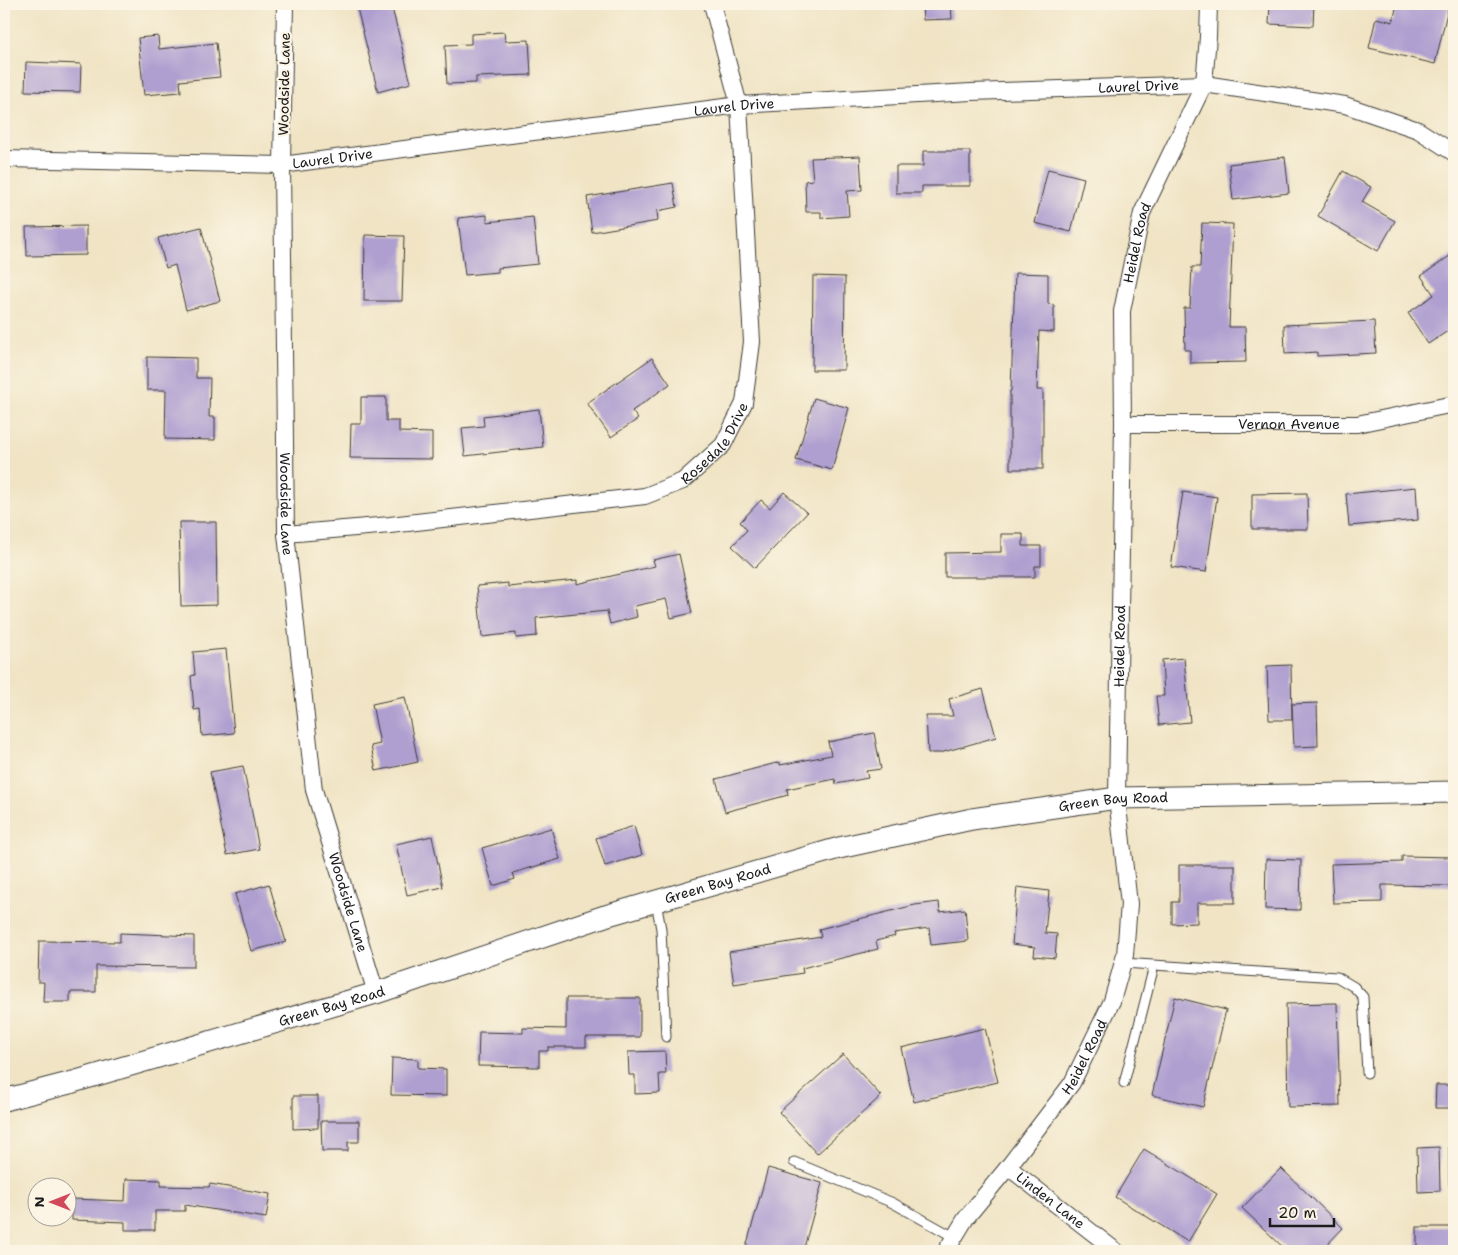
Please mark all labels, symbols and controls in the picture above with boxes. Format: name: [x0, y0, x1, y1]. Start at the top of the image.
street label: Woodside Lane: [274, 32, 294, 136]
street label: Laurel Drive: [1098, 76, 1179, 97]
street label: Laurel Drive: [693, 94, 775, 120]
street label: Laurel Drive: [291, 144, 374, 173]
street label: Heidel Road: [1119, 199, 1155, 285]
street label: Rosedale Drive: [677, 399, 752, 488]
street label: Vernon Avenue: [1238, 415, 1340, 433]
street label: Woodside Lane: [276, 452, 297, 557]
street label: Heidel Road: [1110, 605, 1129, 687]
street label: Green Bay Road: [1057, 788, 1168, 815]
street label: Woodside Lane: [325, 850, 372, 954]
street label: Green Bay Road: [662, 859, 773, 907]
street label: Green Bay Road: [276, 982, 387, 1030]
street label: Heidel Road: [1057, 1016, 1111, 1098]
street label: Linden Lane: [1013, 1168, 1089, 1233]
north arrow: [28, 1178, 78, 1228]
scale bar: [1270, 1195, 1334, 1227]
text: N: [30, 1196, 48, 1208]
text: 20 m: [1278, 1203, 1317, 1223]

